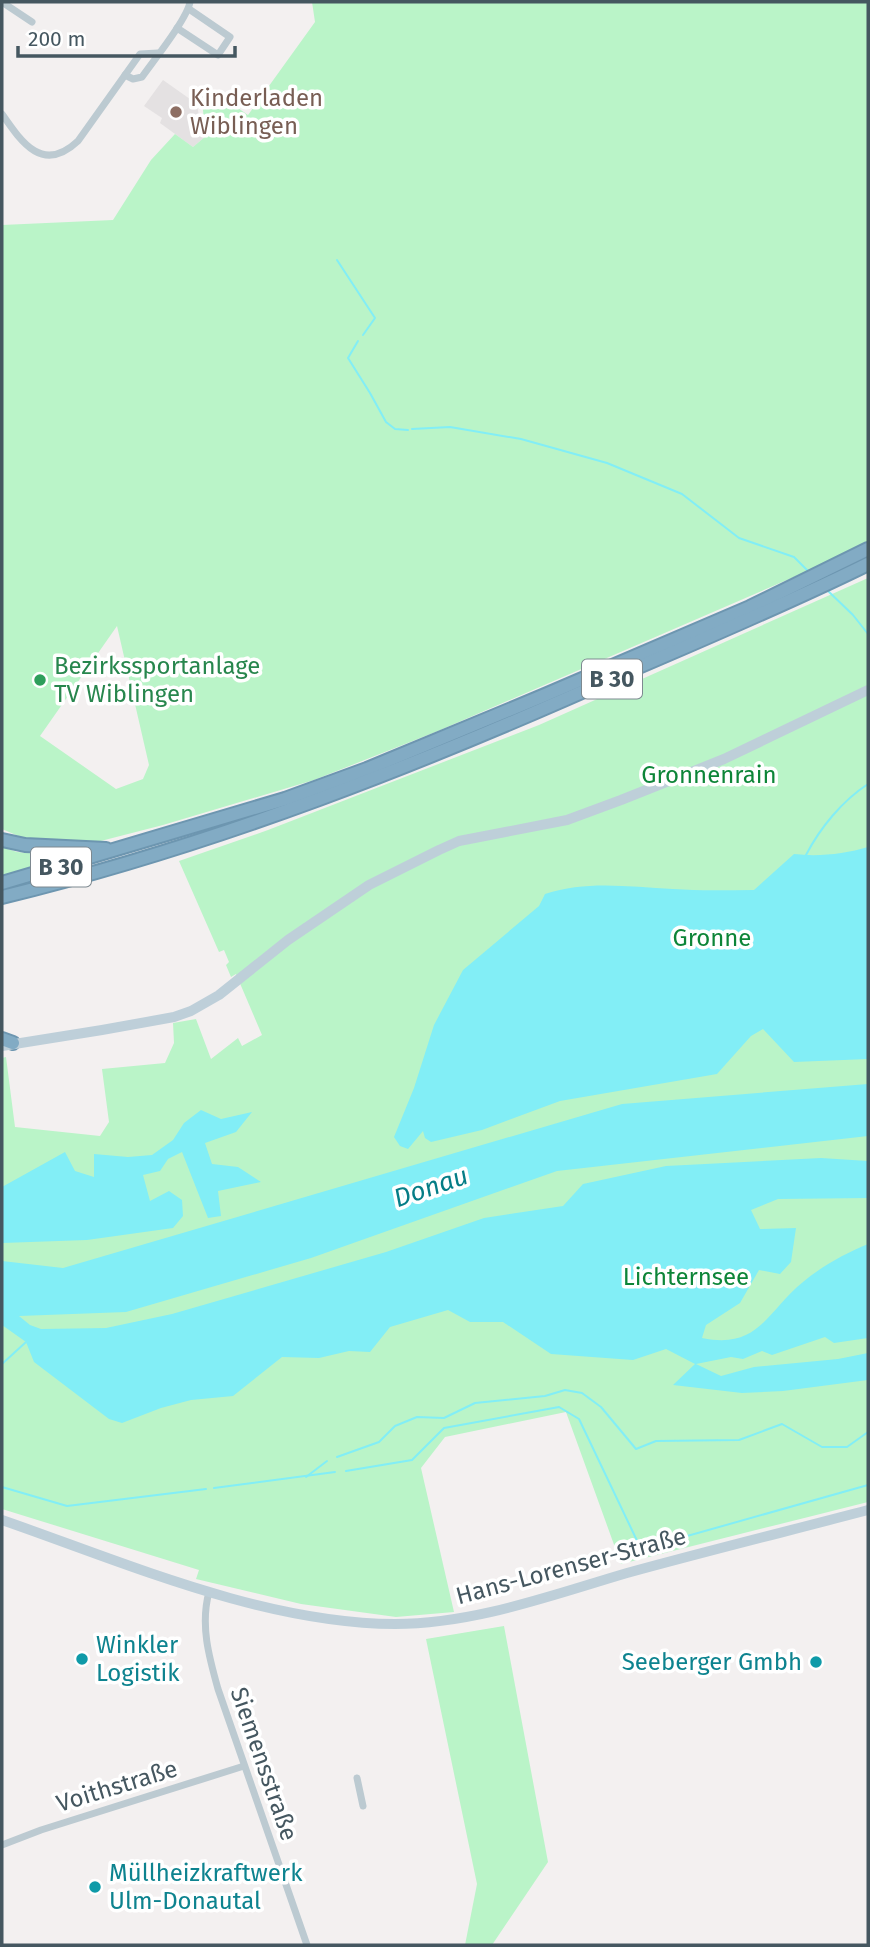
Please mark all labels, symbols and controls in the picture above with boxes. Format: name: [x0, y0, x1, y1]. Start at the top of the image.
scale bar: [18, 14, 234, 58]
text: 200 m: [28, 26, 85, 52]
place label: Kinderladen Wiblingen: [190, 84, 323, 140]
marker: Kinderladen Wiblingen: [168, 104, 184, 120]
place label: Bezirkssportanlage TV Wiblingen: [54, 652, 260, 708]
road number: B 30: [582, 660, 642, 698]
marker: Bezirkssportanlage TV Wiblingen: [32, 672, 48, 688]
park label: Gronnenrain: [641, 761, 777, 789]
road number: B 30: [31, 848, 91, 887]
park label: Gronne: [673, 924, 751, 952]
water label: Donau: [390, 1160, 472, 1214]
park label: Lichternsee: [623, 1263, 749, 1291]
street label: Hans-Lorenser-Straße: [453, 1522, 689, 1610]
place label: Winkler Logistik: [96, 1631, 180, 1687]
place label: Seeberger Gmbh: [622, 1648, 802, 1676]
marker: Winkler Logistik: [74, 1651, 90, 1667]
marker: Seeberger Gmbh: [808, 1654, 824, 1670]
street label: Siemensstraße: [225, 1684, 303, 1844]
street label: Voithstraße: [53, 1754, 181, 1818]
place label: Müllheizkraftwerk Ulm-Donautal: [109, 1859, 303, 1915]
marker: Müllheizkraftwerk Ulm-Donautal: [87, 1879, 103, 1895]

